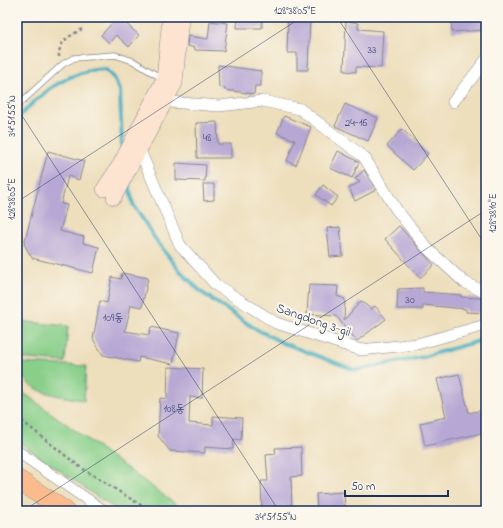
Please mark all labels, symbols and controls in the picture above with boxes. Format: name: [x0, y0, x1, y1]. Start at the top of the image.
text: 128°38'05"E: [274, 4, 316, 19]
house number: 33: [367, 42, 377, 58]
text: 34°51'55"N: [5, 95, 20, 137]
house number: 24-16: [345, 115, 367, 131]
house number: 48: [203, 130, 211, 146]
text: 128°38'05"E: [5, 178, 20, 220]
text: 128°38'10"E: [486, 193, 501, 233]
house number: 30: [405, 292, 415, 308]
street label: Sangdong 3-gil: [273, 299, 353, 343]
house number: 109동: [103, 310, 123, 326]
house number: 108동: [163, 401, 185, 417]
scale bar: [345, 472, 448, 498]
text: 50 m: [351, 478, 375, 496]
text: 34°51'55"N: [255, 510, 297, 525]

